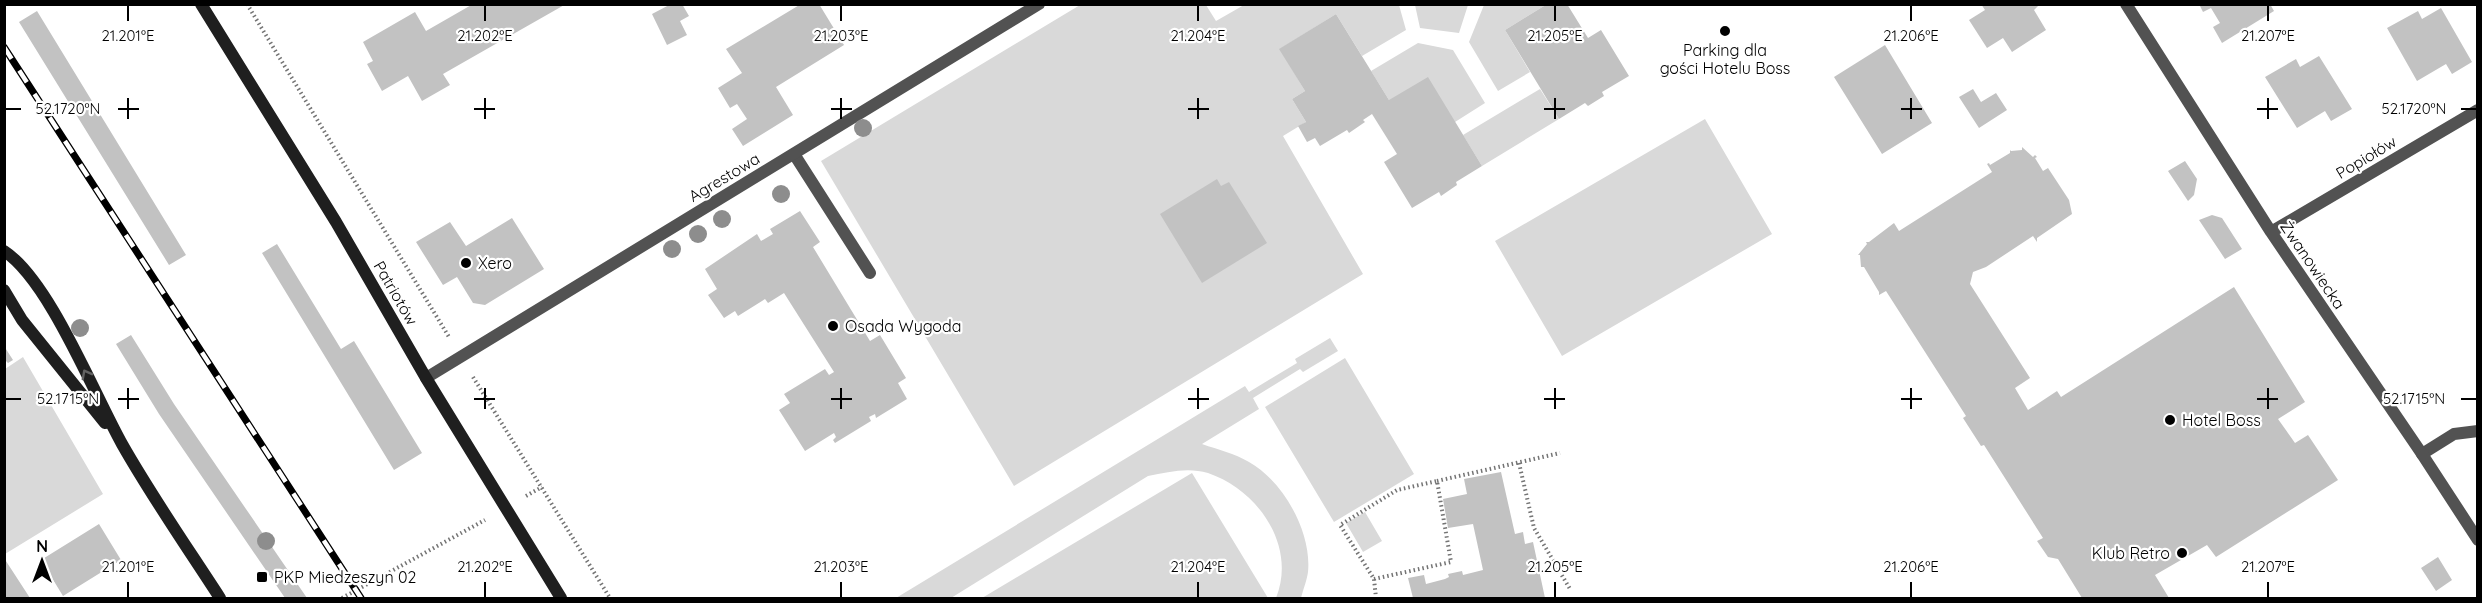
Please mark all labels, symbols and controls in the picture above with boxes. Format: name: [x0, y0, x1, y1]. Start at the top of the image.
marker: Parking dla gości Hotelu Boss: [1718, 24, 1732, 38]
text: 21.201°E: [102, 26, 154, 45]
text: 21.202°E: [457, 26, 513, 45]
text: 21.203°E: [813, 26, 869, 45]
text: 21.204°E: [1170, 26, 1226, 45]
text: 21.205°E: [1527, 26, 1583, 45]
text: 21.206°E: [1883, 26, 1939, 45]
text: 21.207°E: [2241, 26, 2295, 45]
place label: Parking dla gości Hotelu Boss: [1660, 40, 1790, 78]
text: 52.1720°N: [36, 99, 100, 118]
text: 52.1720°N: [2382, 99, 2446, 118]
street label: Popiołów: [2332, 131, 2400, 183]
street label: Agrestowa: [685, 148, 763, 206]
street label: Żwanowiecka: [2276, 217, 2350, 313]
place label: Xero: [478, 253, 512, 273]
marker: Xero: [459, 256, 473, 270]
street label: Patriotów: [370, 257, 422, 329]
place label: Osada Wygoda: [845, 316, 961, 336]
marker: Osada Wygoda: [826, 319, 840, 333]
one-way arrow: [82, 370, 93, 381]
text: 52.1715°N: [37, 389, 99, 408]
text: 52.1715°N: [2383, 389, 2445, 408]
place label: Hotel Boss: [2182, 410, 2261, 430]
marker: Hotel Boss: [2163, 413, 2177, 427]
north arrow: [12, 531, 72, 591]
text: N: [36, 536, 48, 556]
place label: Klub Retro: [2092, 543, 2170, 563]
marker: Klub Retro: [2175, 546, 2189, 560]
text: 21.201°E: [102, 557, 154, 576]
text: 21.202°E: [457, 557, 513, 576]
text: 21.203°E: [813, 557, 869, 576]
text: 21.204°E: [1170, 557, 1226, 576]
text: 21.205°E: [1527, 557, 1583, 576]
text: 21.206°E: [1883, 557, 1939, 576]
text: 21.207°E: [2241, 557, 2295, 576]
place label: PKP Miedzeszyn 02: [274, 567, 417, 587]
marker: PKP Miedzeszyn 02: [255, 570, 269, 584]

